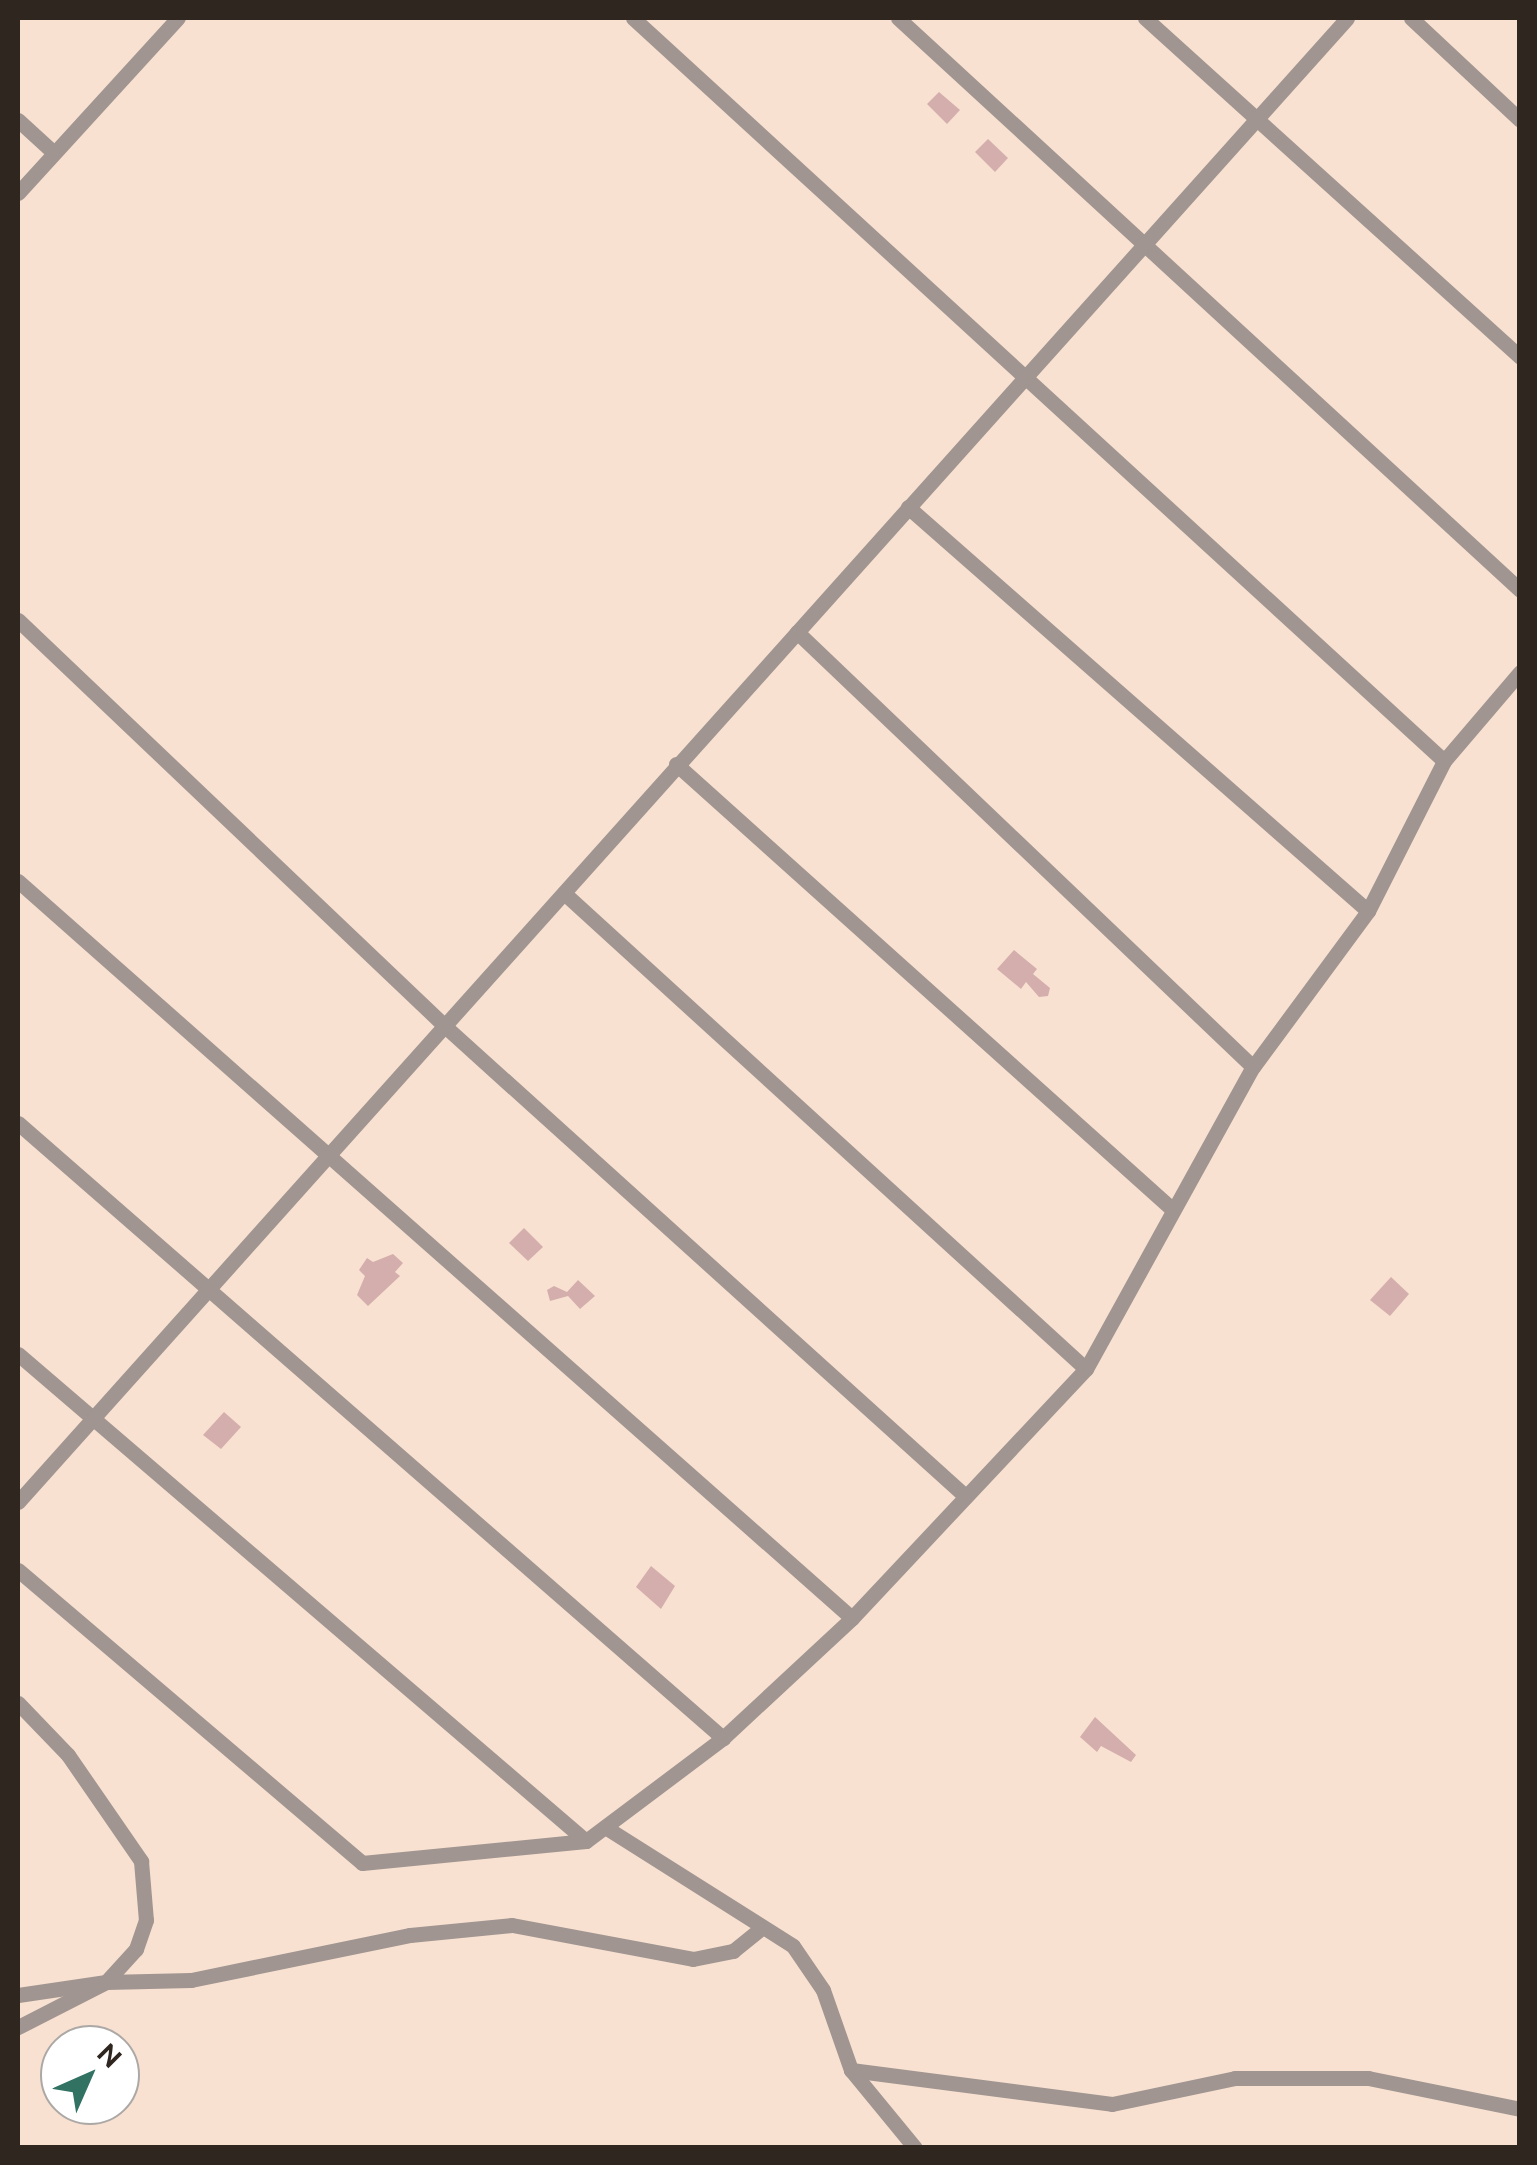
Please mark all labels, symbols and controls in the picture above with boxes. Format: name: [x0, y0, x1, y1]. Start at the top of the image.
north arrow: [40, 2025, 140, 2125]
text: N: [92, 2036, 128, 2073]

